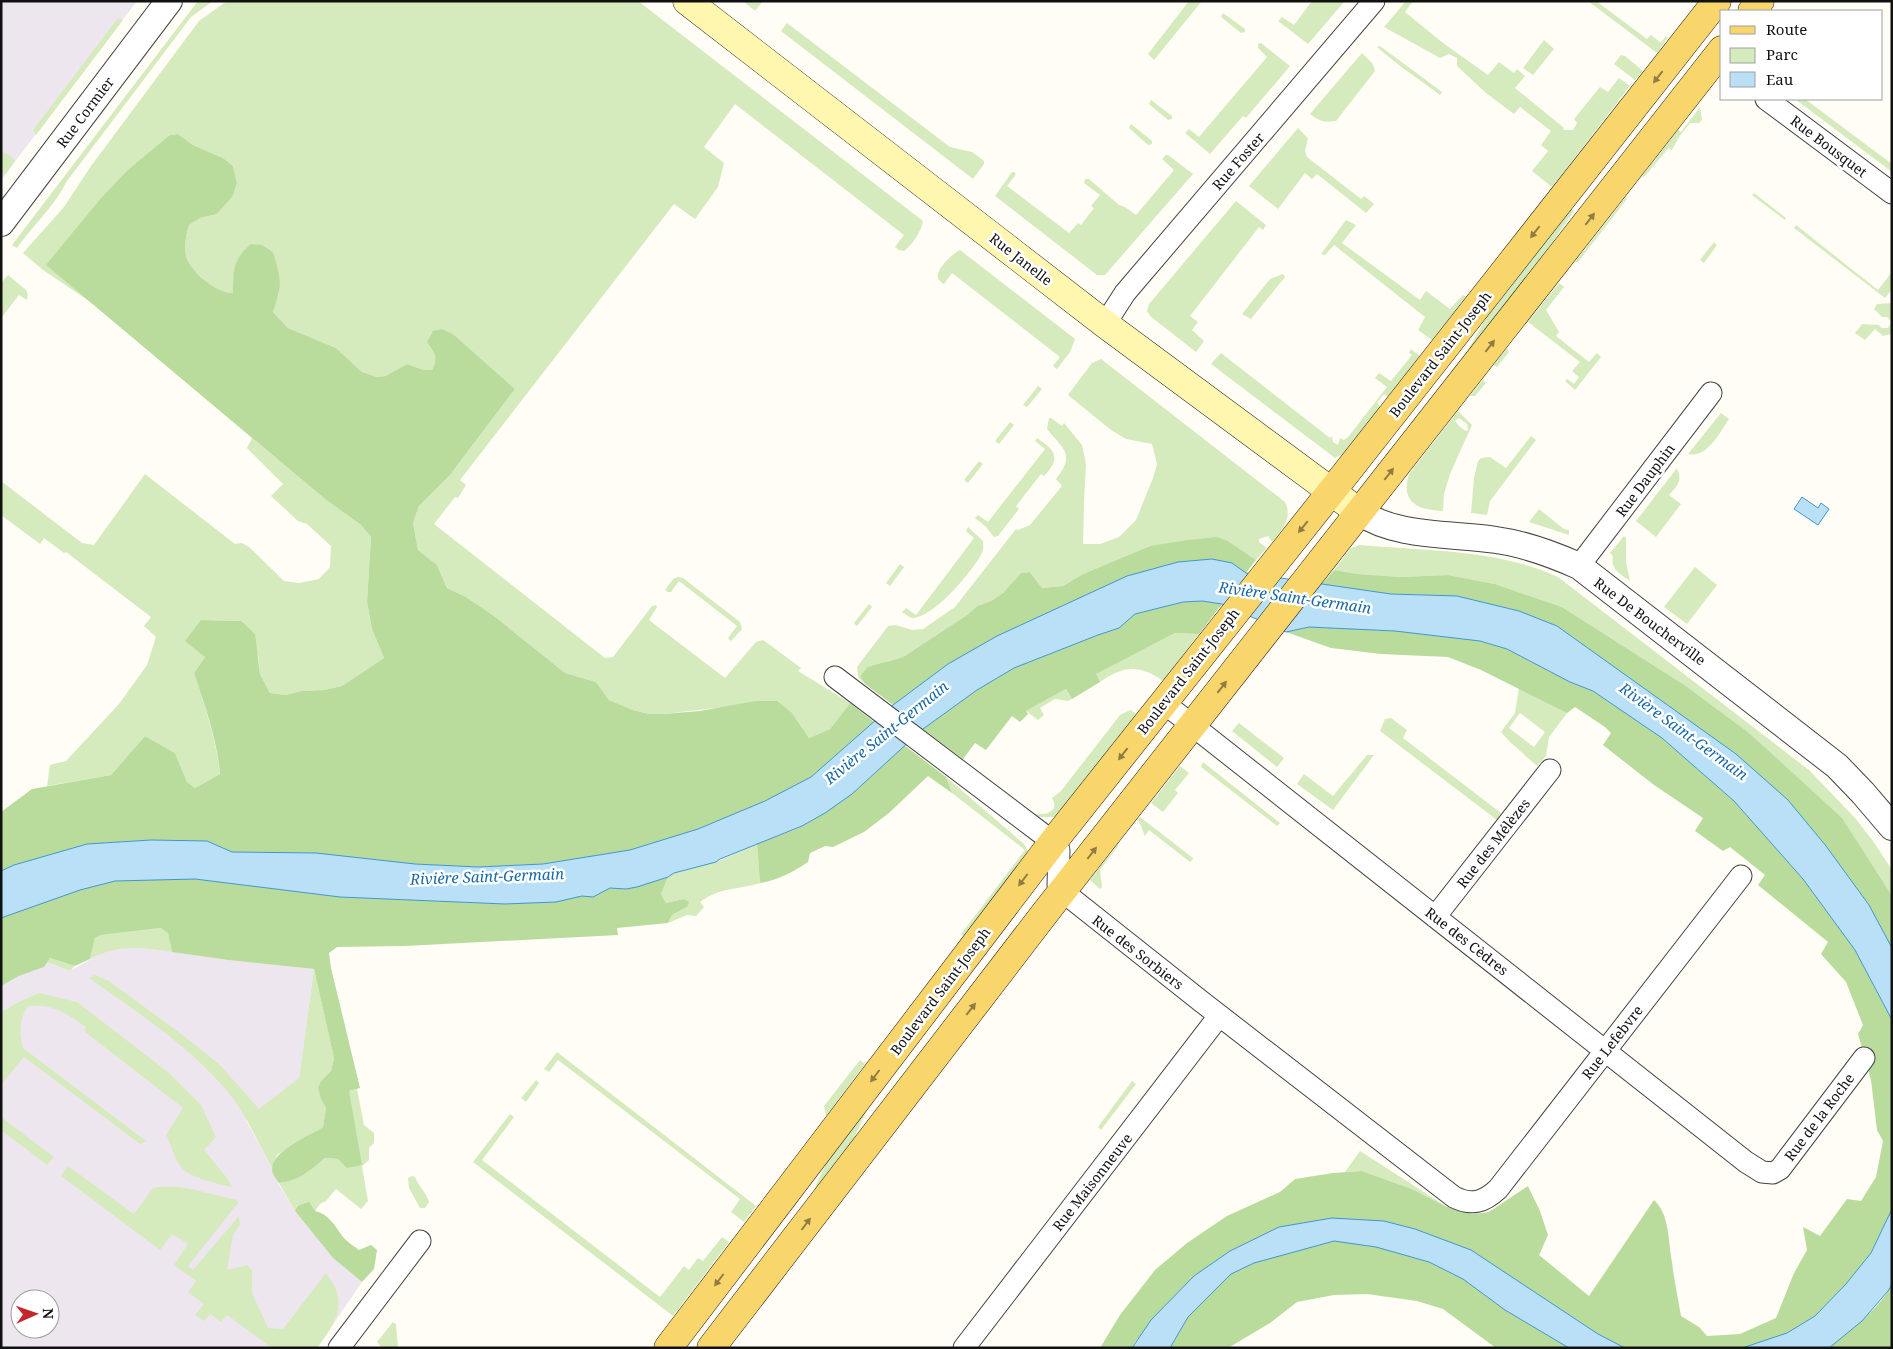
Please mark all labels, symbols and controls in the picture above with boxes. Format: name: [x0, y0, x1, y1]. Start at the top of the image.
legend: [1720, 10, 1883, 100]
text: Route: [1766, 19, 1807, 39]
text: Parc: [1766, 44, 1798, 64]
text: Eau: [1766, 69, 1794, 89]
one-way arrow: [1652, 70, 1663, 83]
street label: Rue Cormier: [52, 72, 118, 151]
street label: Rue Bousquet: [1787, 111, 1871, 181]
street label: Rue Foster: [1208, 128, 1268, 194]
one-way arrow: [1585, 212, 1595, 225]
one-way arrow: [1530, 226, 1541, 239]
street label: Rue Janelle: [986, 228, 1056, 290]
street label: Boulevard Saint-Joseph: [1385, 287, 1495, 421]
one-way arrow: [1484, 340, 1495, 353]
street label: Rue Dauphin: [1611, 439, 1679, 521]
one-way arrow: [1384, 468, 1395, 481]
one-way arrow: [1298, 520, 1309, 533]
street label: Rue De Boucherville: [1590, 573, 1710, 669]
water label: Rivière Saint-Germain: [1216, 576, 1373, 618]
street label: Boulevard Saint-Joseph: [1133, 604, 1243, 738]
water label: Rivière Saint-Germain: [819, 676, 952, 789]
water label: Rivière Saint-Germain: [1615, 677, 1752, 784]
one-way arrow: [1217, 680, 1227, 694]
one-way arrow: [1117, 748, 1128, 761]
street label: Rue des Mélèzes: [1452, 794, 1534, 892]
one-way arrow: [1087, 847, 1098, 860]
water label: Rivière Saint-Germain: [409, 863, 564, 889]
one-way arrow: [1018, 873, 1029, 886]
street label: Rue des Cèdres: [1422, 903, 1512, 979]
street label: Rue des Sorbiers: [1088, 910, 1188, 994]
street label: Boulevard Saint-Joseph: [886, 923, 994, 1059]
street label: Rue Lefebvre: [1577, 1001, 1647, 1083]
one-way arrow: [966, 1002, 976, 1016]
one-way arrow: [870, 1069, 881, 1082]
street label: Rue de la Roche: [1780, 1069, 1858, 1165]
street label: Rue Maisonneuve: [1048, 1129, 1136, 1235]
one-way arrow: [801, 1217, 811, 1231]
one-way arrow: [714, 1273, 725, 1286]
north arrow: [10, 1289, 60, 1339]
text: N: [39, 1308, 58, 1319]

